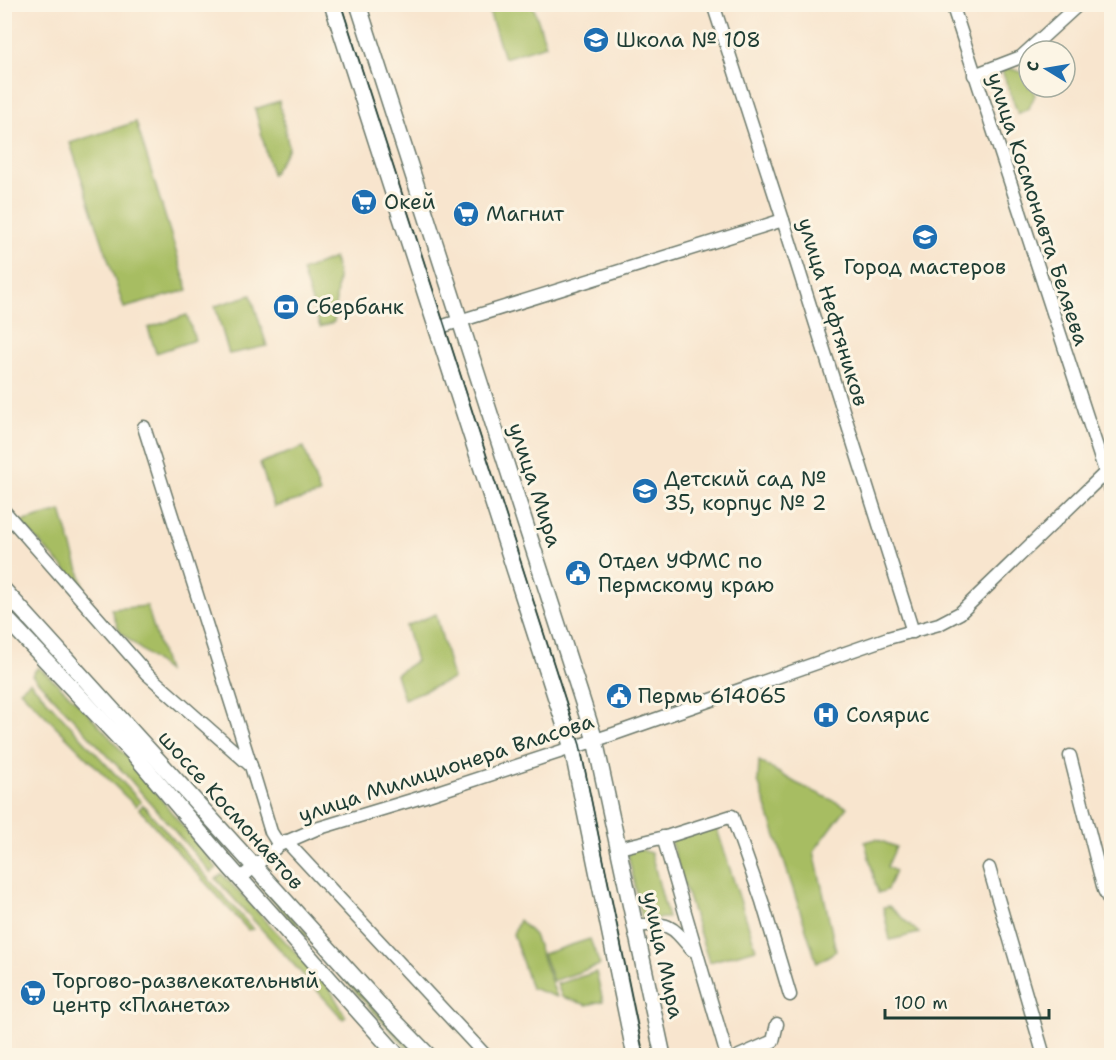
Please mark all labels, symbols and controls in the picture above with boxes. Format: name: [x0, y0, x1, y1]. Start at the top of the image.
school or university icon: Школа № 108: [581, 25, 611, 55]
place label: Школа № 108: [616, 26, 761, 54]
north arrow: [1017, 39, 1077, 99]
text: С: [1022, 59, 1044, 73]
street label: улица Космонавта Беляева: [981, 69, 1095, 349]
supermarket icon: Окей: [349, 187, 379, 217]
place label: Окей: [384, 188, 436, 216]
supermarket icon: Магнит: [451, 199, 481, 229]
place label: Магнит: [486, 200, 565, 228]
street label: улица Нефтяников: [791, 214, 875, 410]
school or university icon: Город мастеров: [910, 222, 940, 252]
place label: Город мастеров: [844, 253, 1006, 281]
bank icon: Сбербанк: [271, 292, 301, 322]
place label: Сбербанк: [306, 293, 404, 321]
street label: улица Мира: [502, 419, 568, 551]
place label: Детский сад № 35, корпус № 2: [664, 465, 826, 517]
school or university icon: Детский сад № 35, корпус № 2: [630, 476, 660, 506]
place label: Отдел УФМС по Пермскому краю: [598, 547, 775, 599]
public building icon: Отдел УФМС по Пермскому краю: [563, 558, 593, 588]
public building icon: Пермь 614065: [604, 681, 634, 711]
place label: Пермь 614065: [638, 682, 786, 710]
hospital icon: Солярис: [811, 700, 841, 730]
place label: Солярис: [846, 701, 930, 729]
street label: улица Милиционера Власова: [295, 707, 597, 829]
street label: шоссе Космонавтов: [152, 724, 310, 896]
street label: улица Мира: [636, 889, 690, 1021]
place label: Торгово-развлекательный центр «Планета»: [52, 967, 319, 1019]
supermarket icon: Торгово-развлекательный центр «Планета»: [18, 978, 48, 1008]
scale bar: [885, 982, 1048, 1020]
text: 100 m: [894, 991, 948, 1015]

